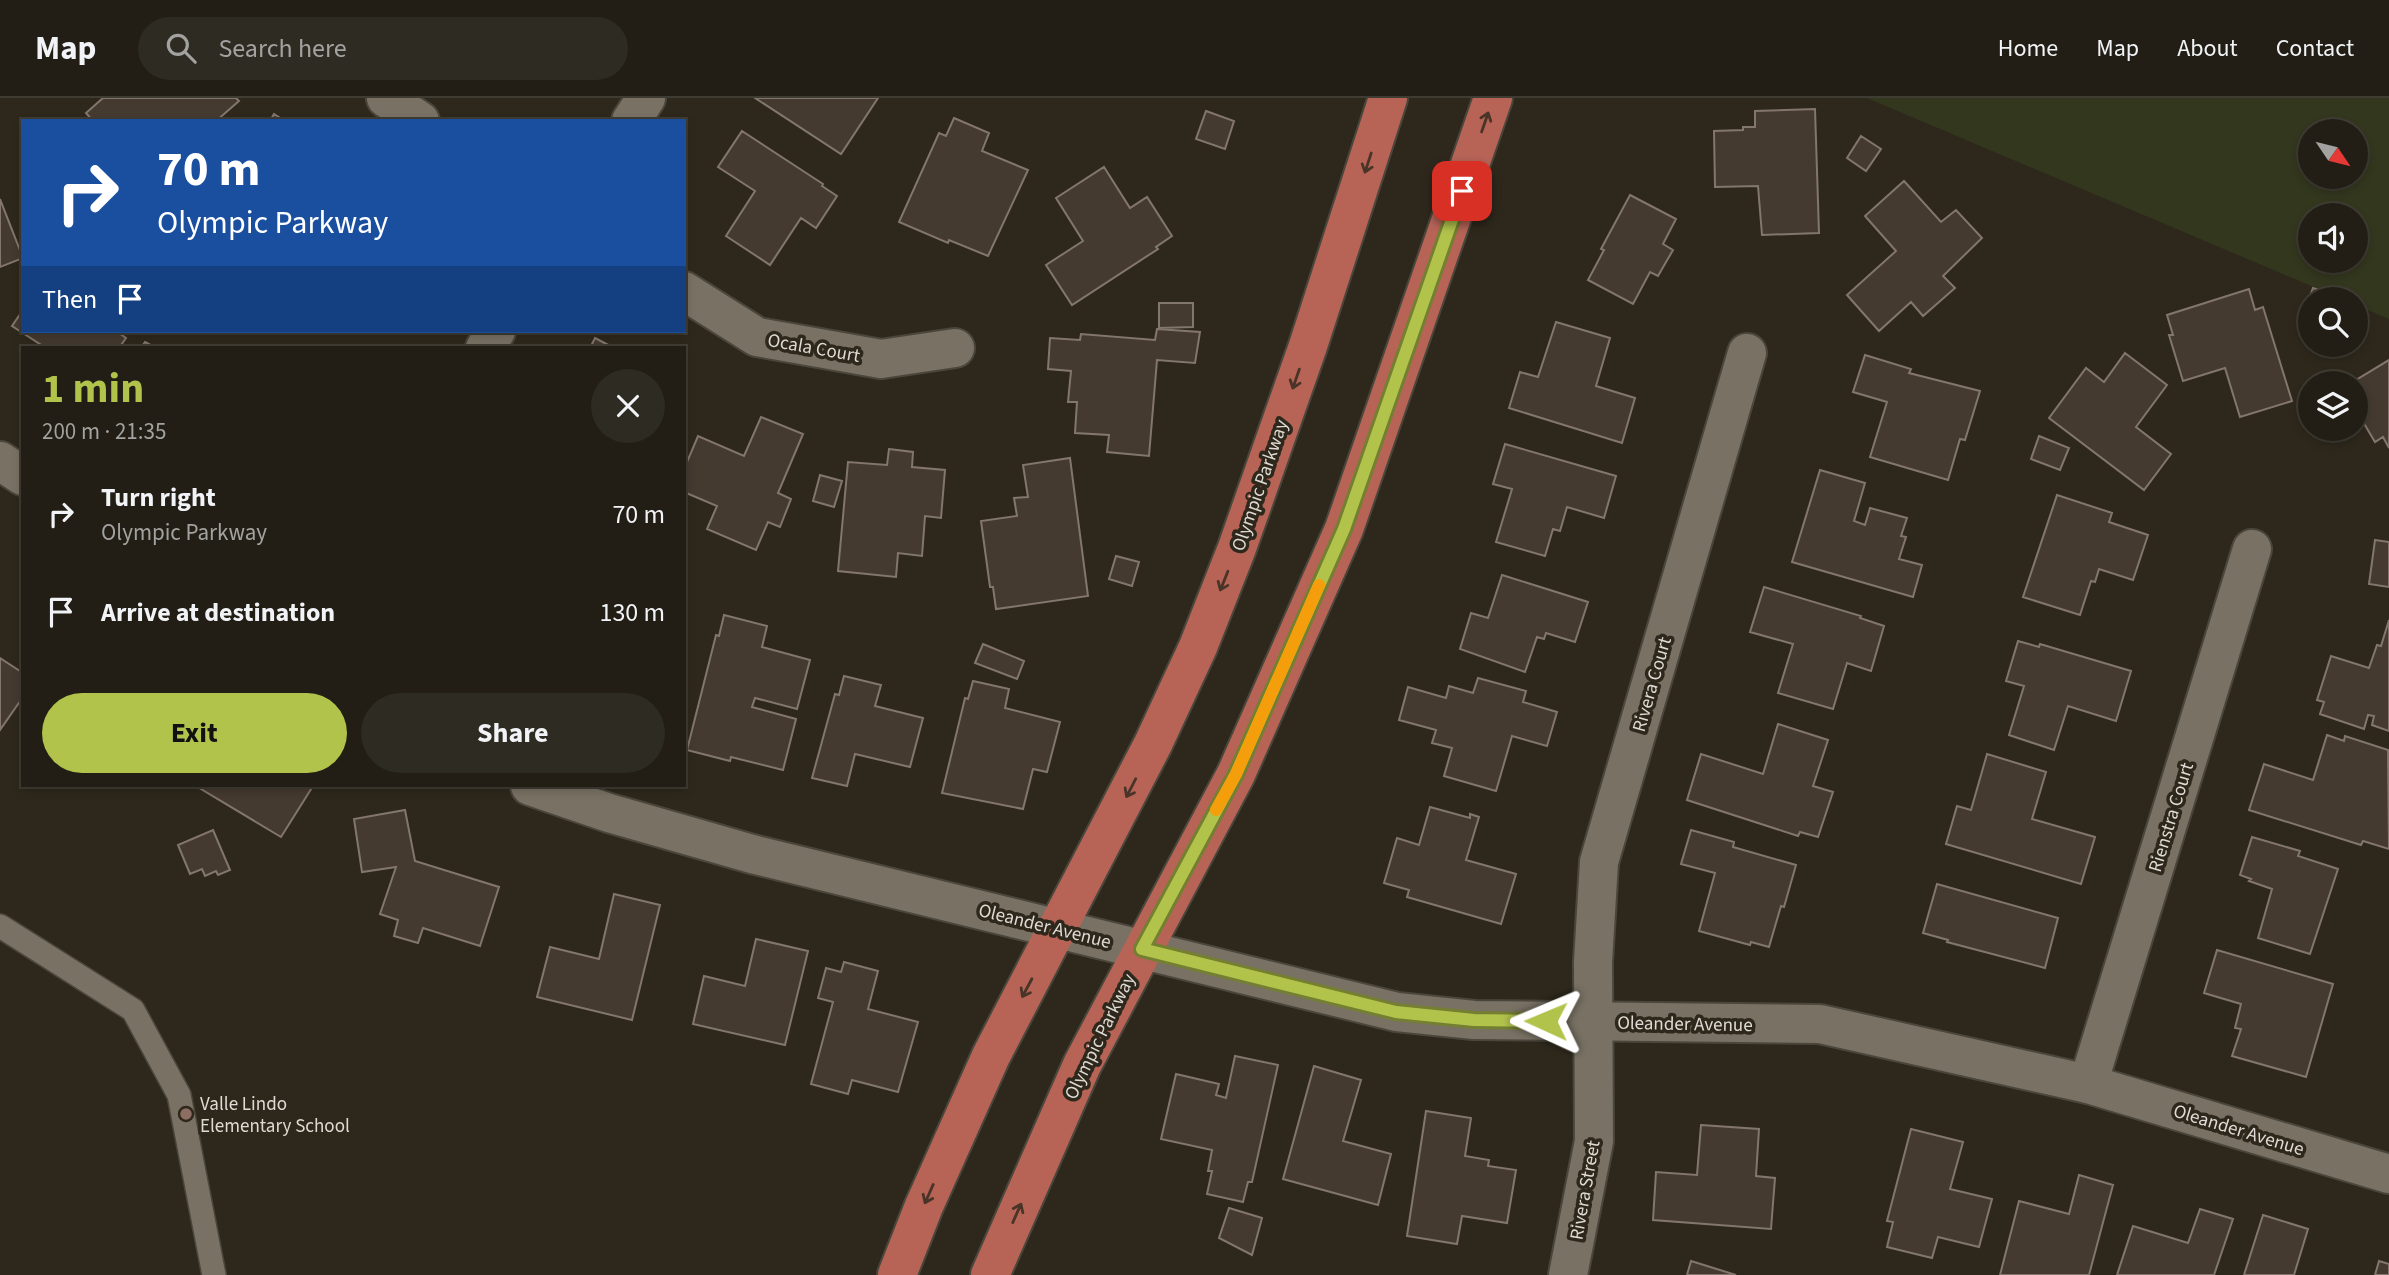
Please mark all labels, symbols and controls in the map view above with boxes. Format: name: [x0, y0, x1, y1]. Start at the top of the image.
search box: [138, 17, 628, 80]
text: Map: [35, 25, 96, 72]
icon: search: [162, 29, 200, 67]
text: Search here: [218, 30, 347, 67]
text: Home: [1998, 31, 2058, 66]
text: Map: [2096, 31, 2139, 66]
text: About: [2177, 31, 2238, 66]
text: Contact: [2276, 31, 2354, 66]
one-way arrow: [1480, 112, 1492, 134]
north arrow: [2298, 119, 2368, 189]
map controls: [2298, 119, 2368, 441]
text: 70 m: [157, 135, 261, 205]
icon: right: [42, 147, 133, 238]
one-way arrow: [1361, 152, 1373, 174]
pin: [1432, 161, 1492, 221]
icon: arrive: [1443, 172, 1481, 210]
text: Olympic Parkway: [157, 200, 388, 246]
button: sound: [2298, 203, 2368, 273]
icon: arrive: [111, 280, 149, 318]
text: Then: [42, 281, 97, 318]
button: search: [2298, 287, 2368, 357]
street label: Ocala Court: [765, 327, 863, 370]
text: 1 min: [42, 359, 144, 419]
one-way arrow: [1289, 368, 1301, 390]
button: close: [591, 369, 665, 443]
button: layers: [2298, 371, 2368, 441]
text: 200 m · 21:35: [42, 415, 166, 448]
street label: Olympic Parkway: [1225, 416, 1296, 555]
text: Turn right: [101, 479, 216, 516]
icon: right: [42, 495, 80, 533]
text: 70 m: [612, 496, 665, 533]
text: Olympic Parkway: [101, 516, 267, 549]
one-way arrow: [1217, 569, 1230, 591]
icon: arrive: [42, 593, 80, 631]
text: Arrive at destination: [101, 594, 335, 631]
text: 130 m: [599, 594, 665, 631]
street label: Rivera Court: [1626, 633, 1679, 735]
button: Exit: [42, 693, 347, 773]
button: Share: [361, 693, 665, 773]
street label: Rienstra Court: [2142, 759, 2201, 876]
one-way arrow: [1123, 777, 1137, 798]
street label: Oleander Avenue: [976, 897, 1114, 956]
street label: Olympic Parkway: [1058, 969, 1143, 1104]
one-way arrow: [1020, 977, 1033, 998]
position arrow: [1509, 984, 1583, 1058]
street label: Oleander Avenue: [1617, 1010, 1753, 1039]
place label: Valle Lindo Elementary School: [200, 1091, 350, 1140]
street label: Oleander Avenue: [2170, 1098, 2307, 1163]
marker: Valle Lindo Elementary School: [178, 1106, 194, 1122]
street label: Rivera Street: [1563, 1138, 1608, 1242]
one-way arrow: [922, 1182, 935, 1204]
one-way arrow: [1011, 1202, 1024, 1224]

